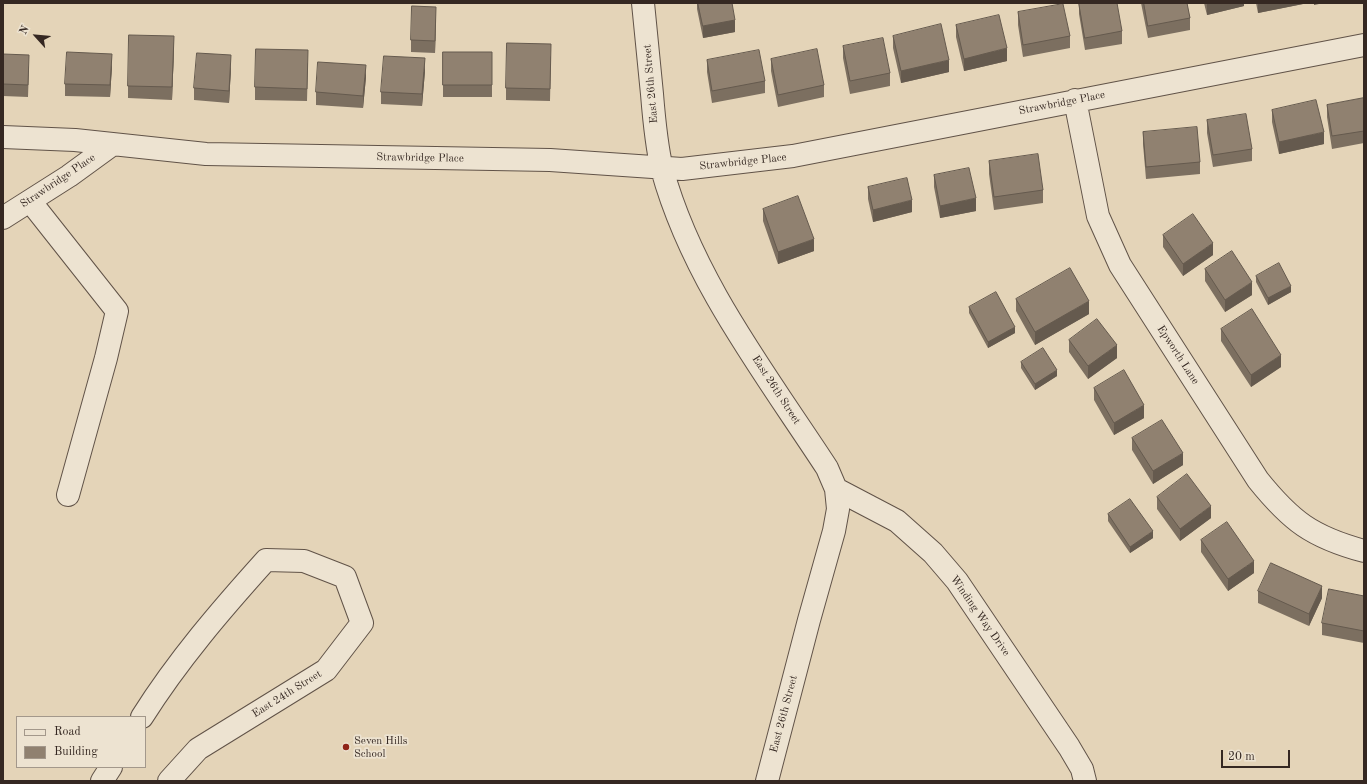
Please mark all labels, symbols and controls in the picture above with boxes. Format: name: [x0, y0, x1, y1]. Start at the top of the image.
north arrow: [16, 16, 56, 56]
text: N: [18, 24, 32, 37]
street label: East 26th Street: [641, 44, 661, 124]
street label: Strawbridge Place: [1018, 88, 1106, 118]
street label: Strawbridge Place: [18, 151, 98, 211]
street label: Strawbridge Place: [376, 151, 464, 165]
street label: Strawbridge Place: [699, 151, 787, 173]
street label: Epworth Lane: [1154, 323, 1202, 387]
street label: East 26th Street: [749, 353, 803, 427]
street label: Winding Way Drive: [947, 573, 1013, 659]
street label: East 24th Street: [250, 667, 324, 721]
street label: East 26th Street: [767, 674, 801, 754]
legend: [16, 716, 146, 768]
text: Road: [54, 726, 81, 738]
place label: Seven Hills School: [354, 734, 408, 760]
marker: Seven Hills School: [341, 742, 351, 752]
scale bar: [1223, 742, 1292, 768]
text: Building: [54, 746, 98, 758]
text: 20 m: [1228, 751, 1255, 763]

